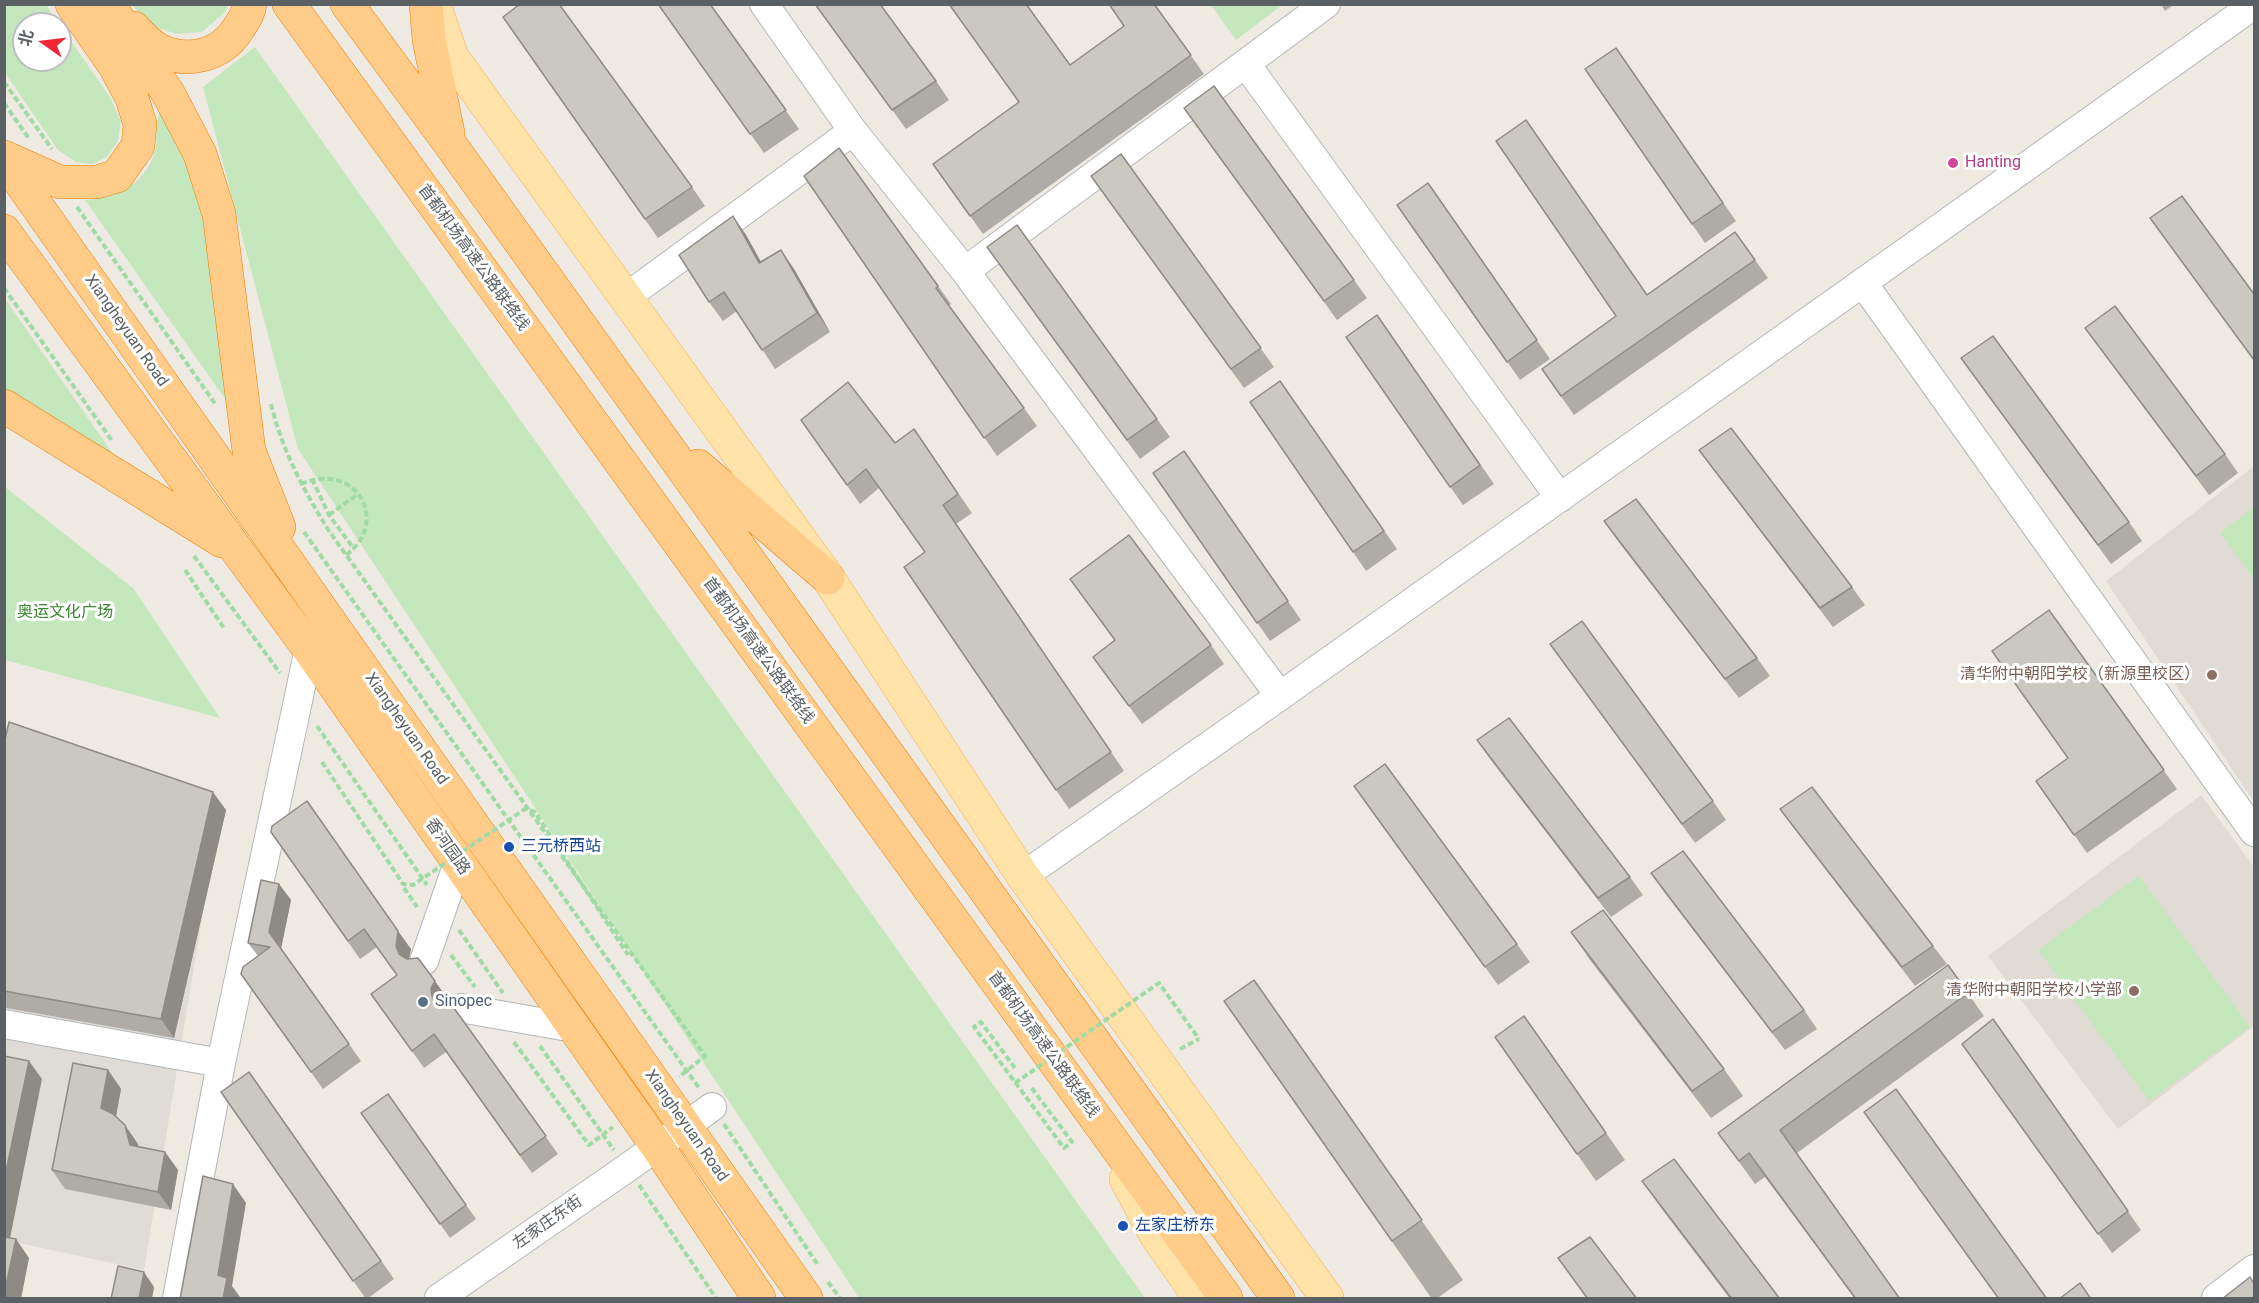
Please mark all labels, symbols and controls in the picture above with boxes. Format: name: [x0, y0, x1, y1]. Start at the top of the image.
north arrow: [12, 12, 72, 72]
text: 北: [15, 28, 37, 48]
place label: Hanting: [1965, 153, 2021, 173]
marker: Hanting: [1946, 156, 1960, 170]
street label: 首都机场高速公路联络线: [414, 181, 532, 335]
street label: Xiangheyuan Road: [80, 271, 172, 391]
street label: 首都机场高速公路联络线: [699, 574, 817, 728]
park label: 奥运文化广场: [17, 603, 113, 623]
place label: 清华附中朝阳学校（新源里校区）: [1960, 665, 2200, 685]
marker: 清华附中朝阳学校（新源里校区）: [2205, 668, 2219, 682]
street label: Xiangheyuan Road: [360, 669, 452, 789]
street label: 香河园路: [421, 815, 473, 879]
place label: 三元桥西站: [521, 837, 601, 857]
marker: 三元桥西站: [502, 840, 516, 854]
street label: 首都机场高速公路联络线: [984, 968, 1102, 1122]
place label: 清华附中朝阳学校小学部: [1946, 981, 2122, 1001]
marker: 清华附中朝阳学校小学部: [2127, 984, 2141, 998]
place label: Sinopec: [435, 992, 492, 1012]
marker: Sinopec: [416, 995, 430, 1009]
street label: Xiangheyuan Road: [640, 1066, 732, 1186]
street label: 左家庄东街: [510, 1192, 586, 1254]
place label: 左家庄桥东: [1135, 1216, 1215, 1236]
marker: 左家庄桥东: [1116, 1219, 1130, 1233]

